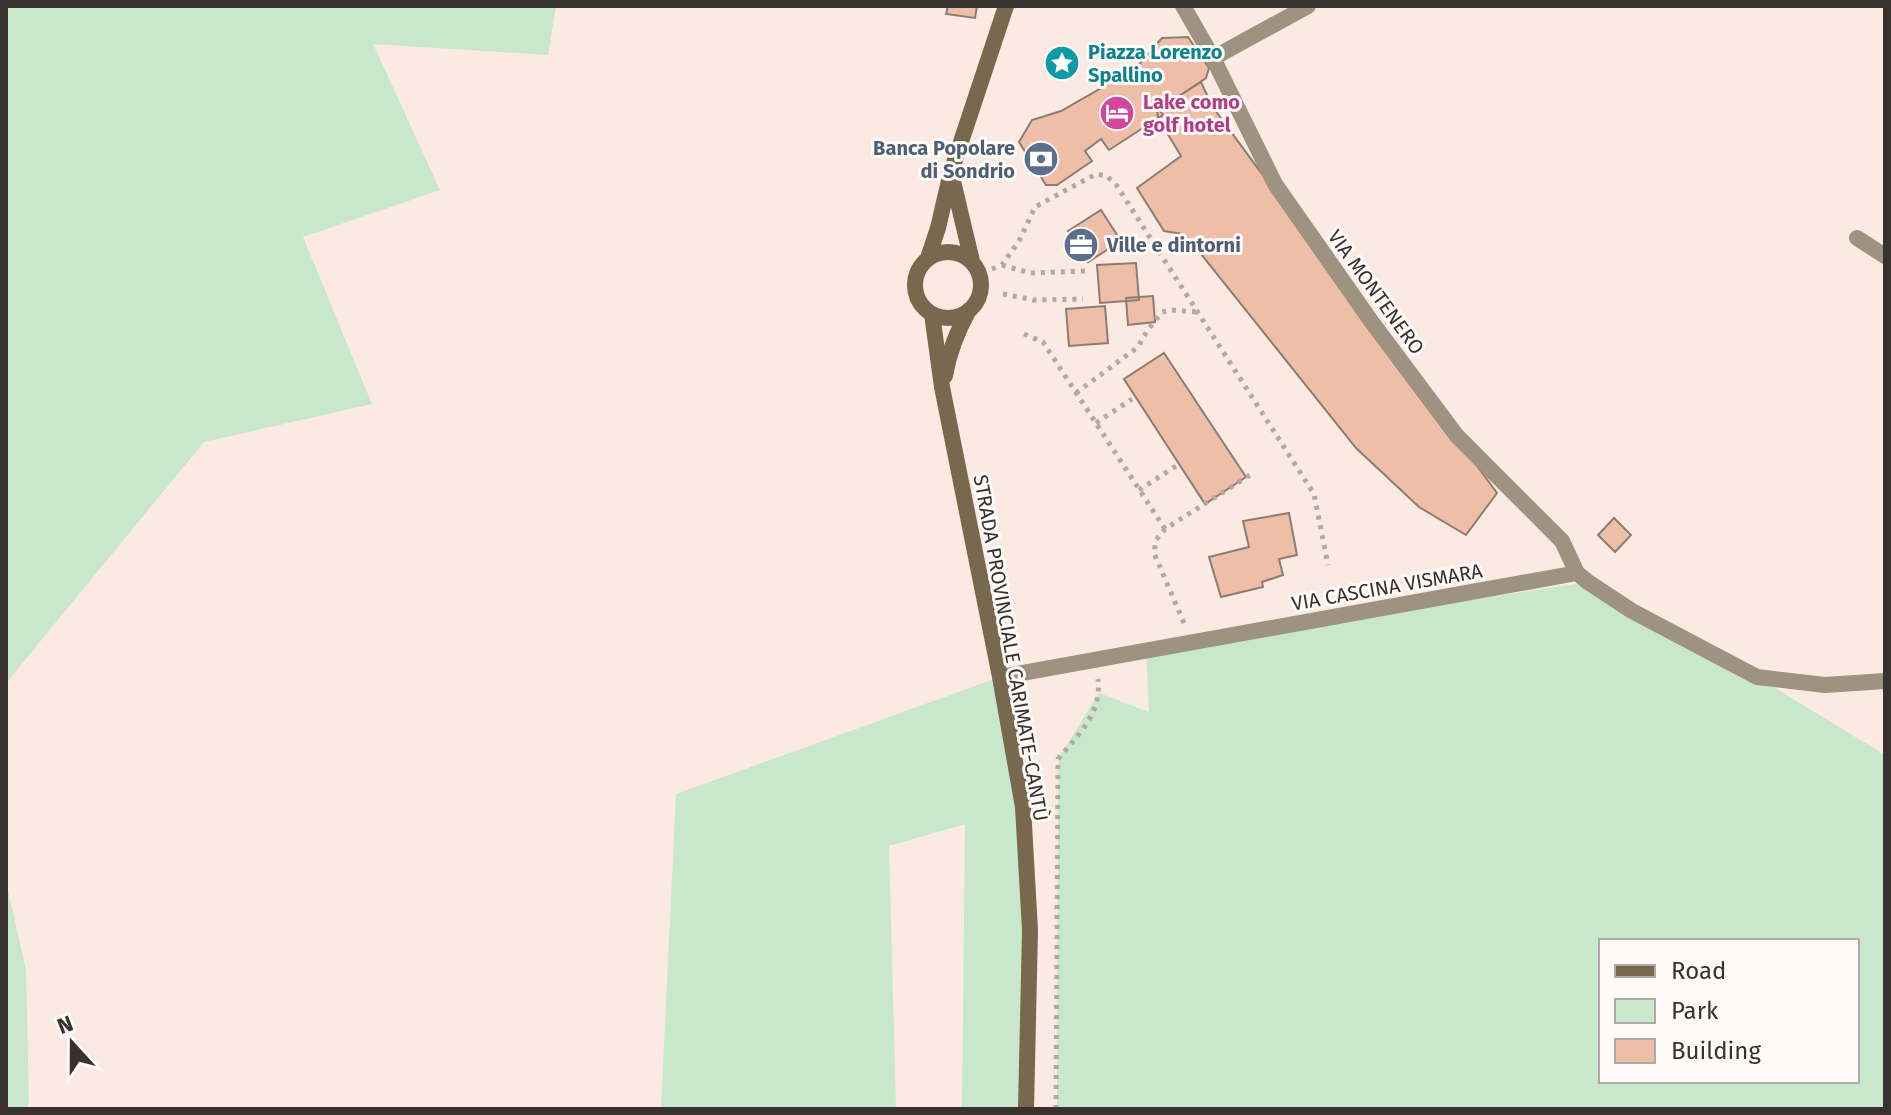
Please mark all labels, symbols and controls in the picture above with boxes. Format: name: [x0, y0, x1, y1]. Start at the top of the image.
place label: Piazza Lorenzo Spallino: [1088, 40, 1223, 87]
place icon: Piazza Lorenzo Spallino: [1043, 44, 1081, 82]
place label: Lake como golf hotel: [1143, 90, 1240, 137]
hotel icon: Lake como golf hotel: [1098, 94, 1136, 132]
place label: Banca Popolare di Sondrio: [873, 136, 1015, 183]
bank icon: Banca Popolare di Sondrio: [1022, 140, 1060, 178]
street label: VIA MONTENERO: [1323, 225, 1429, 359]
office icon: Ville e dintorni: [1062, 226, 1100, 264]
place label: Ville e dintorni: [1106, 233, 1241, 257]
street label: STRADA PROVINCIALE CARIMATE-CANTÙ: [969, 473, 1053, 823]
street label: VIA CASCINA VISMARA: [1290, 558, 1485, 616]
legend: [1599, 939, 1859, 1083]
text: Road: [1671, 957, 1726, 985]
text: Park: [1671, 997, 1719, 1025]
north arrow: [32, 1003, 112, 1083]
text: N: [53, 1010, 77, 1040]
text: Building: [1671, 1037, 1761, 1065]

